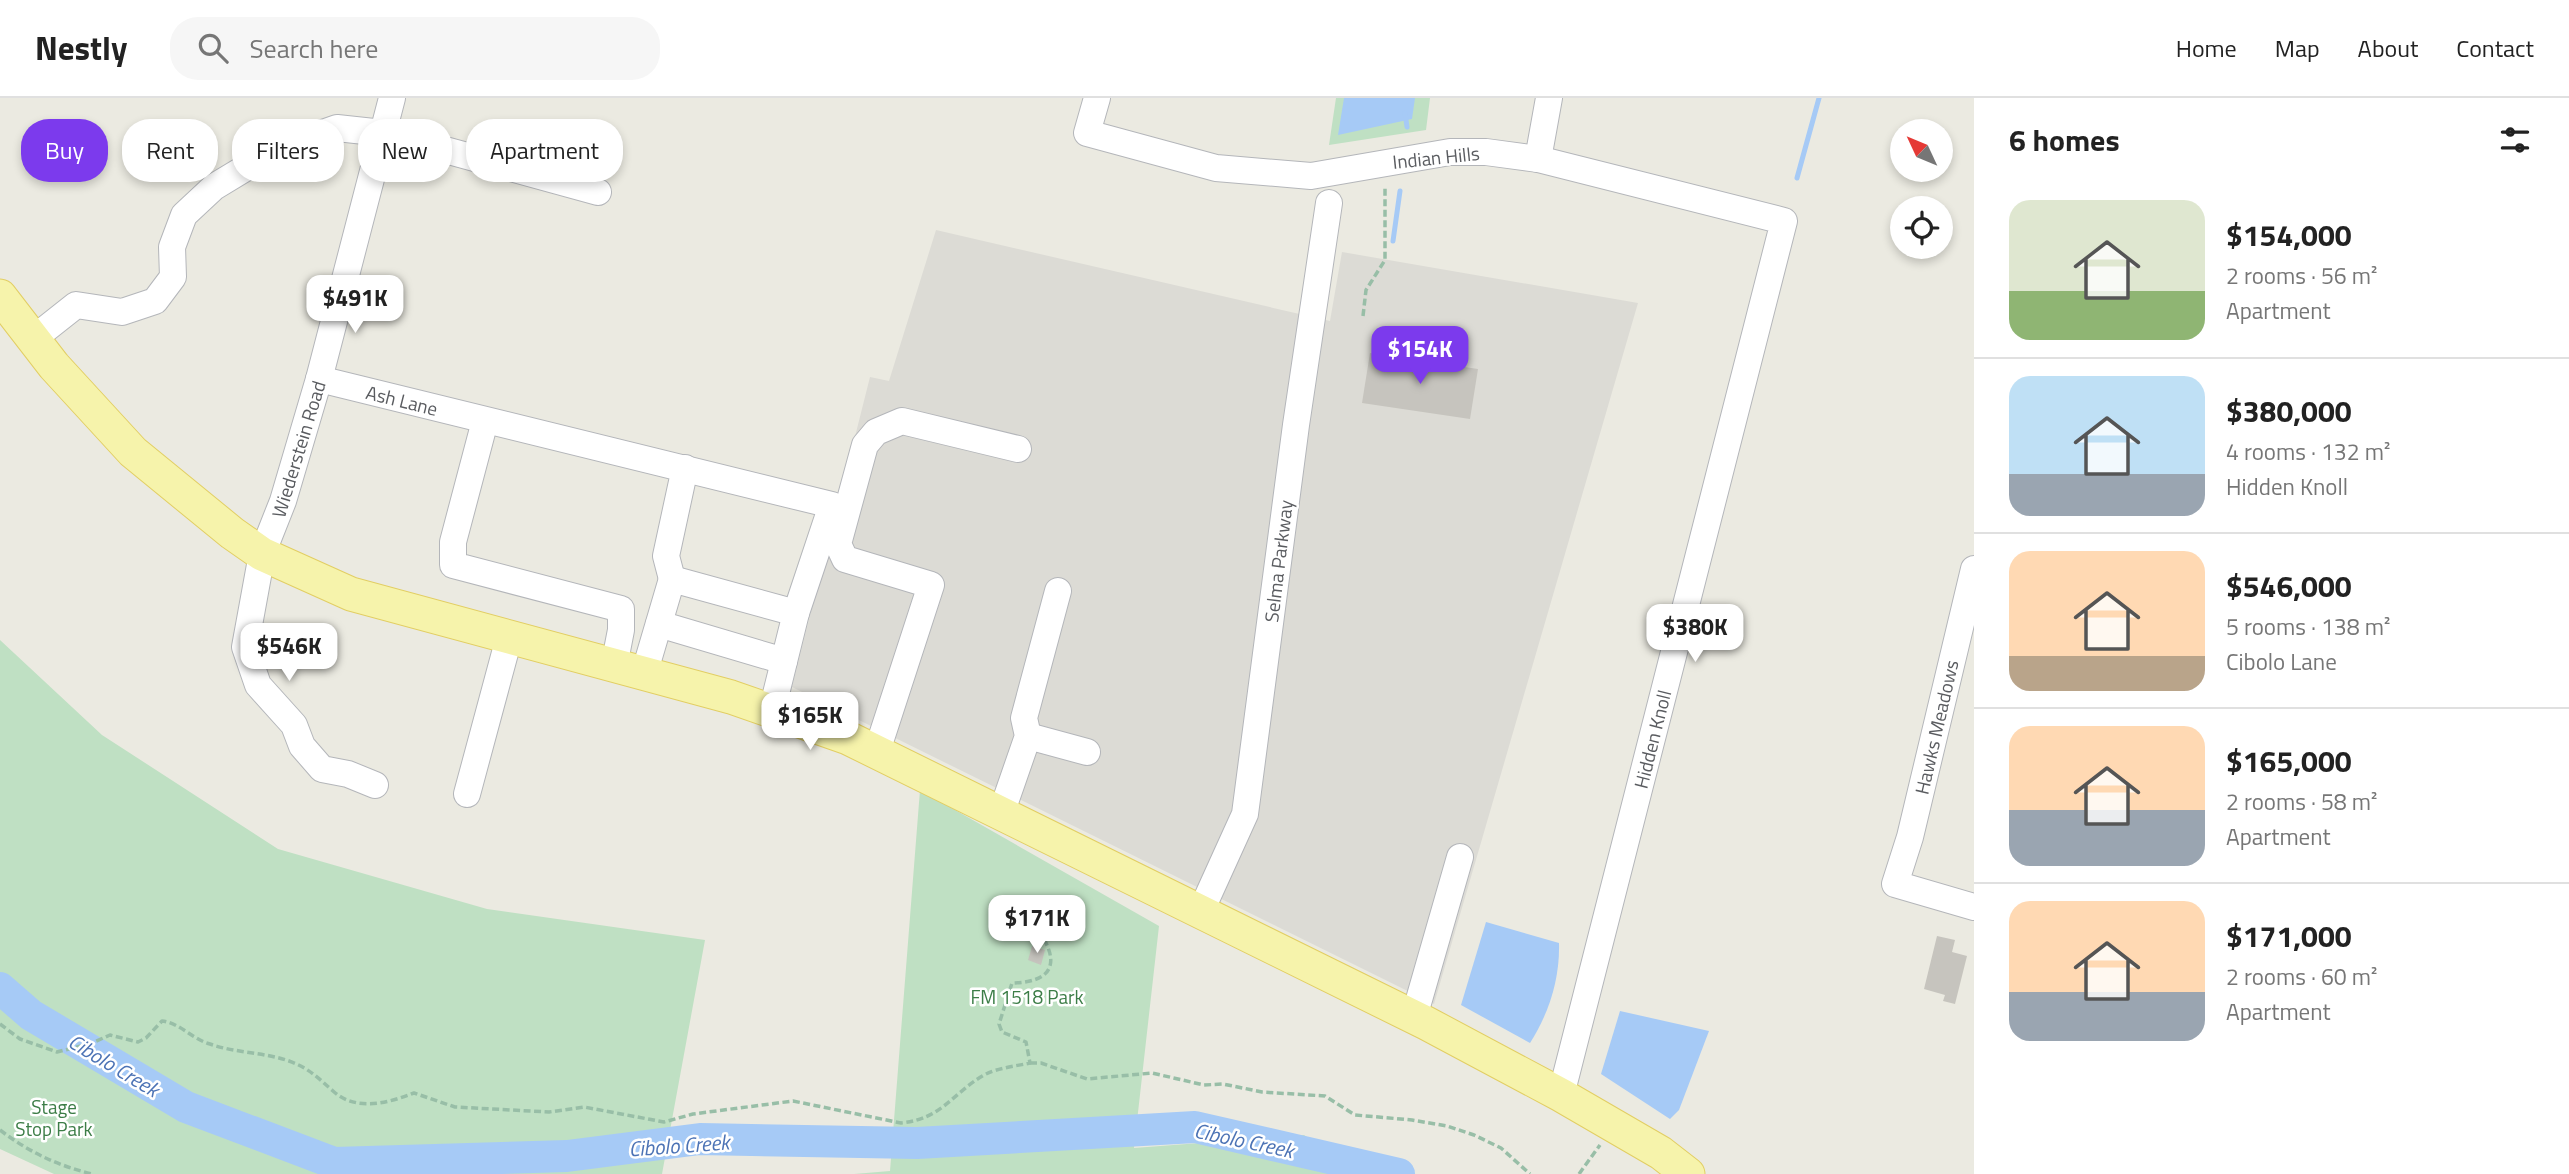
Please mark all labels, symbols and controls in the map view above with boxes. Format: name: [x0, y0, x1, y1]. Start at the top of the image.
search box: [170, 17, 660, 80]
text: Nestly: [35, 23, 128, 73]
icon: search: [194, 29, 232, 67]
text: Search here: [250, 29, 378, 68]
text: Home: [2176, 30, 2237, 66]
text: Map: [2275, 30, 2320, 66]
text: About: [2358, 30, 2418, 66]
text: Contact: [2456, 30, 2534, 66]
text: 6 homes: [2009, 117, 2120, 163]
chip: Buy: [21, 119, 108, 182]
chip: Rent: [122, 119, 218, 182]
chip: Filters: [232, 119, 344, 182]
chip: New: [358, 119, 452, 182]
chip: Apartment: [466, 119, 623, 182]
north arrow: [1890, 119, 1953, 182]
map controls: [1890, 119, 1953, 259]
icon: filters: [2496, 121, 2534, 159]
street label: Indian Hills: [1391, 138, 1481, 176]
button: locate: [1890, 196, 1953, 259]
text: $154,000: [2226, 212, 2352, 258]
icon: home: [2065, 228, 2149, 312]
text: 2 rooms · 56 m²: [2226, 258, 2377, 293]
pin: $491K: [306, 275, 404, 335]
text: $491K: [322, 280, 388, 315]
text: Apartment: [2226, 293, 2331, 328]
pin: $154K: [1371, 327, 1469, 386]
text: $154K: [1387, 331, 1453, 366]
street label: Wiederstein Road: [263, 377, 333, 521]
street label: Ash Lane: [363, 377, 441, 423]
text: $380,000: [2226, 388, 2352, 434]
icon: home: [2065, 404, 2149, 488]
text: 4 rooms · 132 m²: [2226, 434, 2390, 469]
text: Hidden Knoll: [2226, 469, 2348, 504]
street label: Selma Parkway: [1256, 498, 1300, 624]
text: $546,000: [2226, 563, 2352, 609]
icon: home: [2065, 579, 2149, 663]
pin: $380K: [1646, 604, 1744, 664]
text: $380K: [1662, 609, 1728, 644]
text: 5 rooms · 138 m²: [2226, 609, 2390, 644]
pin: $546K: [240, 624, 338, 683]
text: $546K: [256, 628, 322, 663]
text: Cibolo Lane: [2226, 644, 2337, 679]
street label: Hawks Meadows: [1906, 657, 1966, 797]
street label: Hidden Knoll: [1626, 687, 1678, 791]
pin: $165K: [761, 692, 859, 752]
text: $165K: [777, 697, 843, 732]
text: $165,000: [2226, 738, 2352, 784]
icon: home: [2065, 754, 2149, 838]
text: 2 rooms · 58 m²: [2226, 784, 2377, 819]
text: Apartment: [2226, 819, 2331, 854]
pin: $171K: [988, 896, 1086, 955]
text: $171K: [1004, 900, 1070, 935]
text: $171,000: [2226, 913, 2352, 959]
icon: home: [2065, 929, 2149, 1013]
text: 2 rooms · 60 m²: [2226, 959, 2377, 994]
park label: FM 1518 Park: [970, 982, 1084, 1011]
text: Apartment: [2226, 994, 2331, 1029]
water label: Cibolo Creek: [62, 1025, 168, 1106]
park label: Stage Stop Park: [15, 1092, 93, 1143]
water label: Cibolo Creek: [1191, 1114, 1299, 1167]
water label: Cibolo Creek: [628, 1125, 733, 1164]

